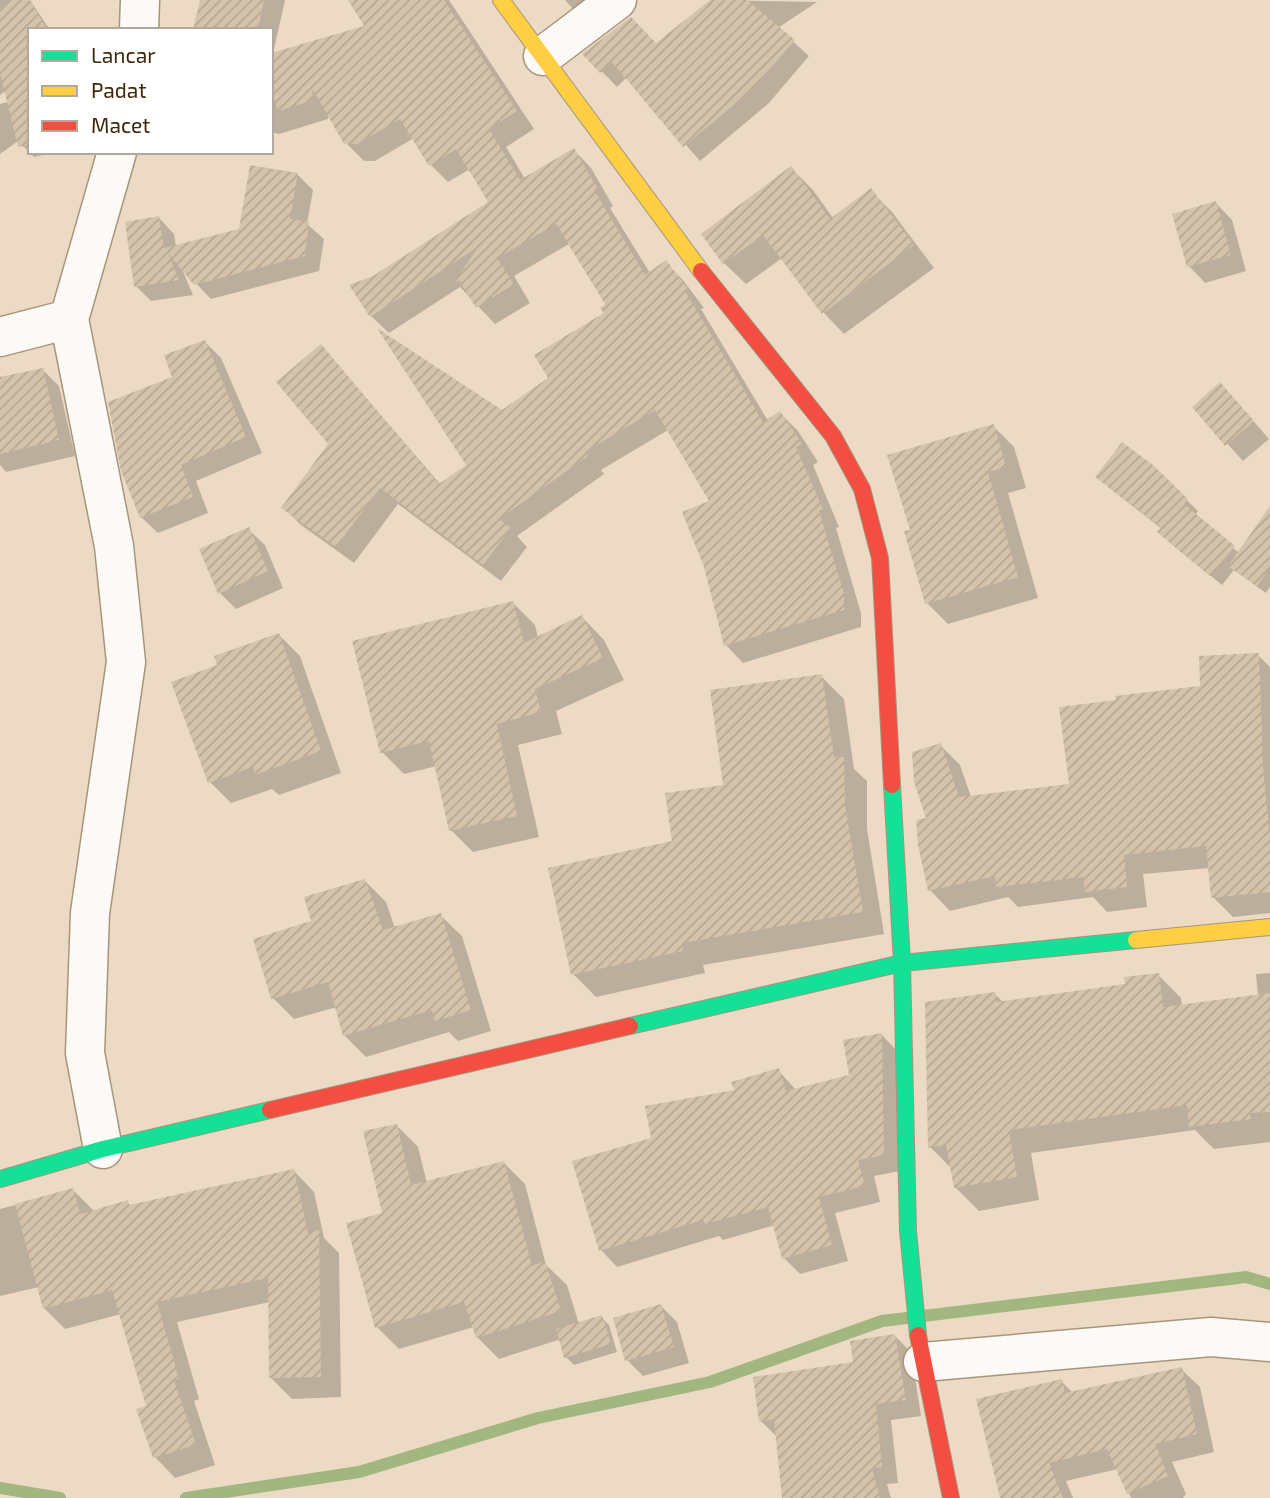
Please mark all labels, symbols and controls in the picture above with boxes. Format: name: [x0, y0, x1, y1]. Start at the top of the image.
legend: [28, 28, 273, 154]
text: Lancar: [91, 42, 156, 67]
text: Padat: [91, 77, 146, 102]
text: Macet: [91, 112, 150, 137]

